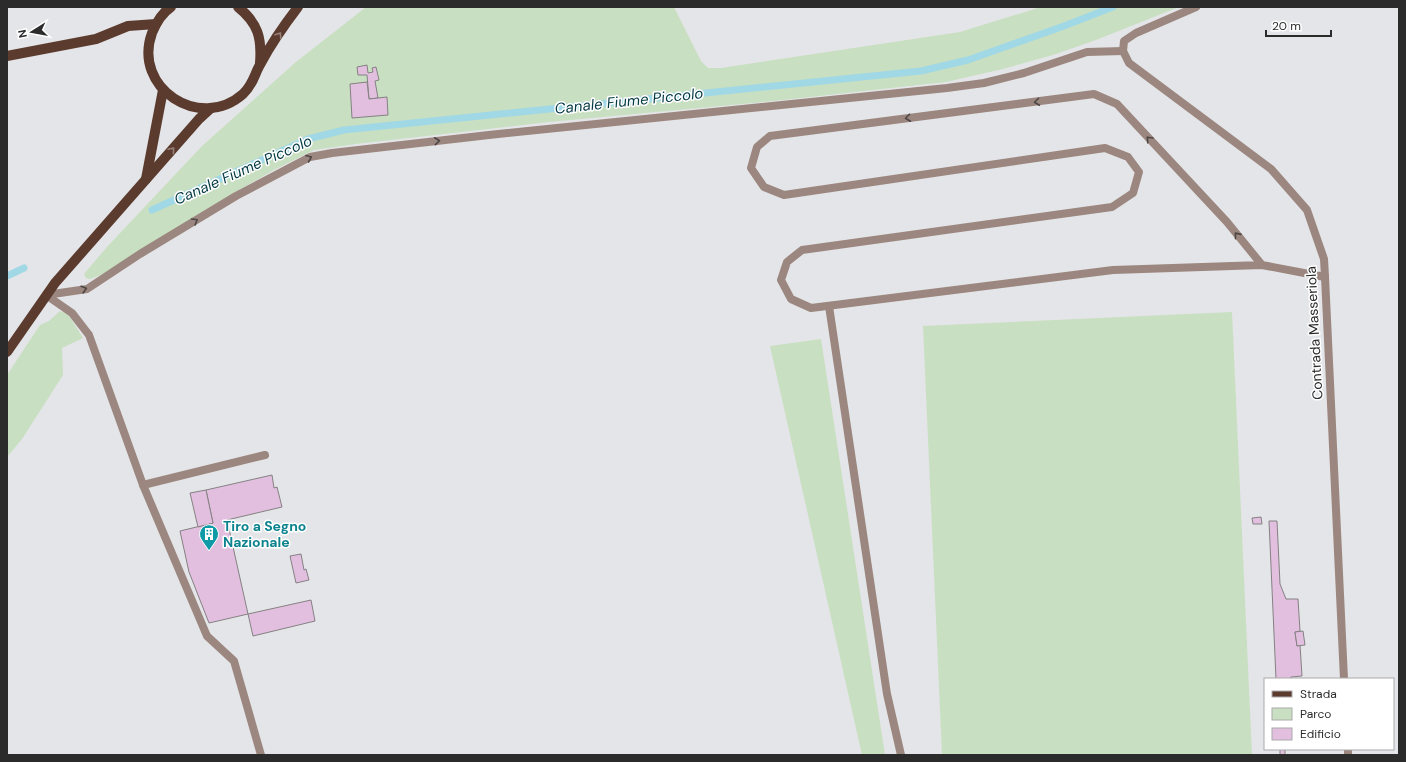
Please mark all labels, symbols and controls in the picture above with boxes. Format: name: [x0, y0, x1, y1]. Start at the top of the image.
north arrow: [12, 12, 52, 52]
scale bar: [1266, 12, 1331, 38]
text: 20 m: [1272, 18, 1301, 34]
text: N: [15, 29, 30, 39]
one-way arrow: [274, 32, 282, 39]
water label: Canale Fiume Piccolo: [554, 83, 704, 119]
one-way arrow: [1034, 97, 1040, 106]
one-way arrow: [905, 113, 911, 122]
water label: Canale Fiume Piccolo: [171, 131, 315, 209]
one-way arrow: [1147, 136, 1154, 144]
one-way arrow: [434, 137, 440, 146]
one-way arrow: [167, 147, 174, 155]
one-way arrow: [305, 155, 312, 163]
one-way arrow: [191, 218, 198, 226]
one-way arrow: [1235, 232, 1242, 240]
street label: Contrada Masseriola: [1302, 266, 1326, 400]
one-way arrow: [81, 285, 88, 294]
place label: Tiro a Segno Nazionale: [223, 517, 306, 551]
building icon: Tiro a Segno Nazionale: [198, 523, 220, 551]
legend: [1264, 678, 1394, 750]
text: Strada: [1300, 686, 1337, 702]
text: Parco: [1300, 706, 1331, 722]
text: Edificio: [1300, 726, 1341, 742]

